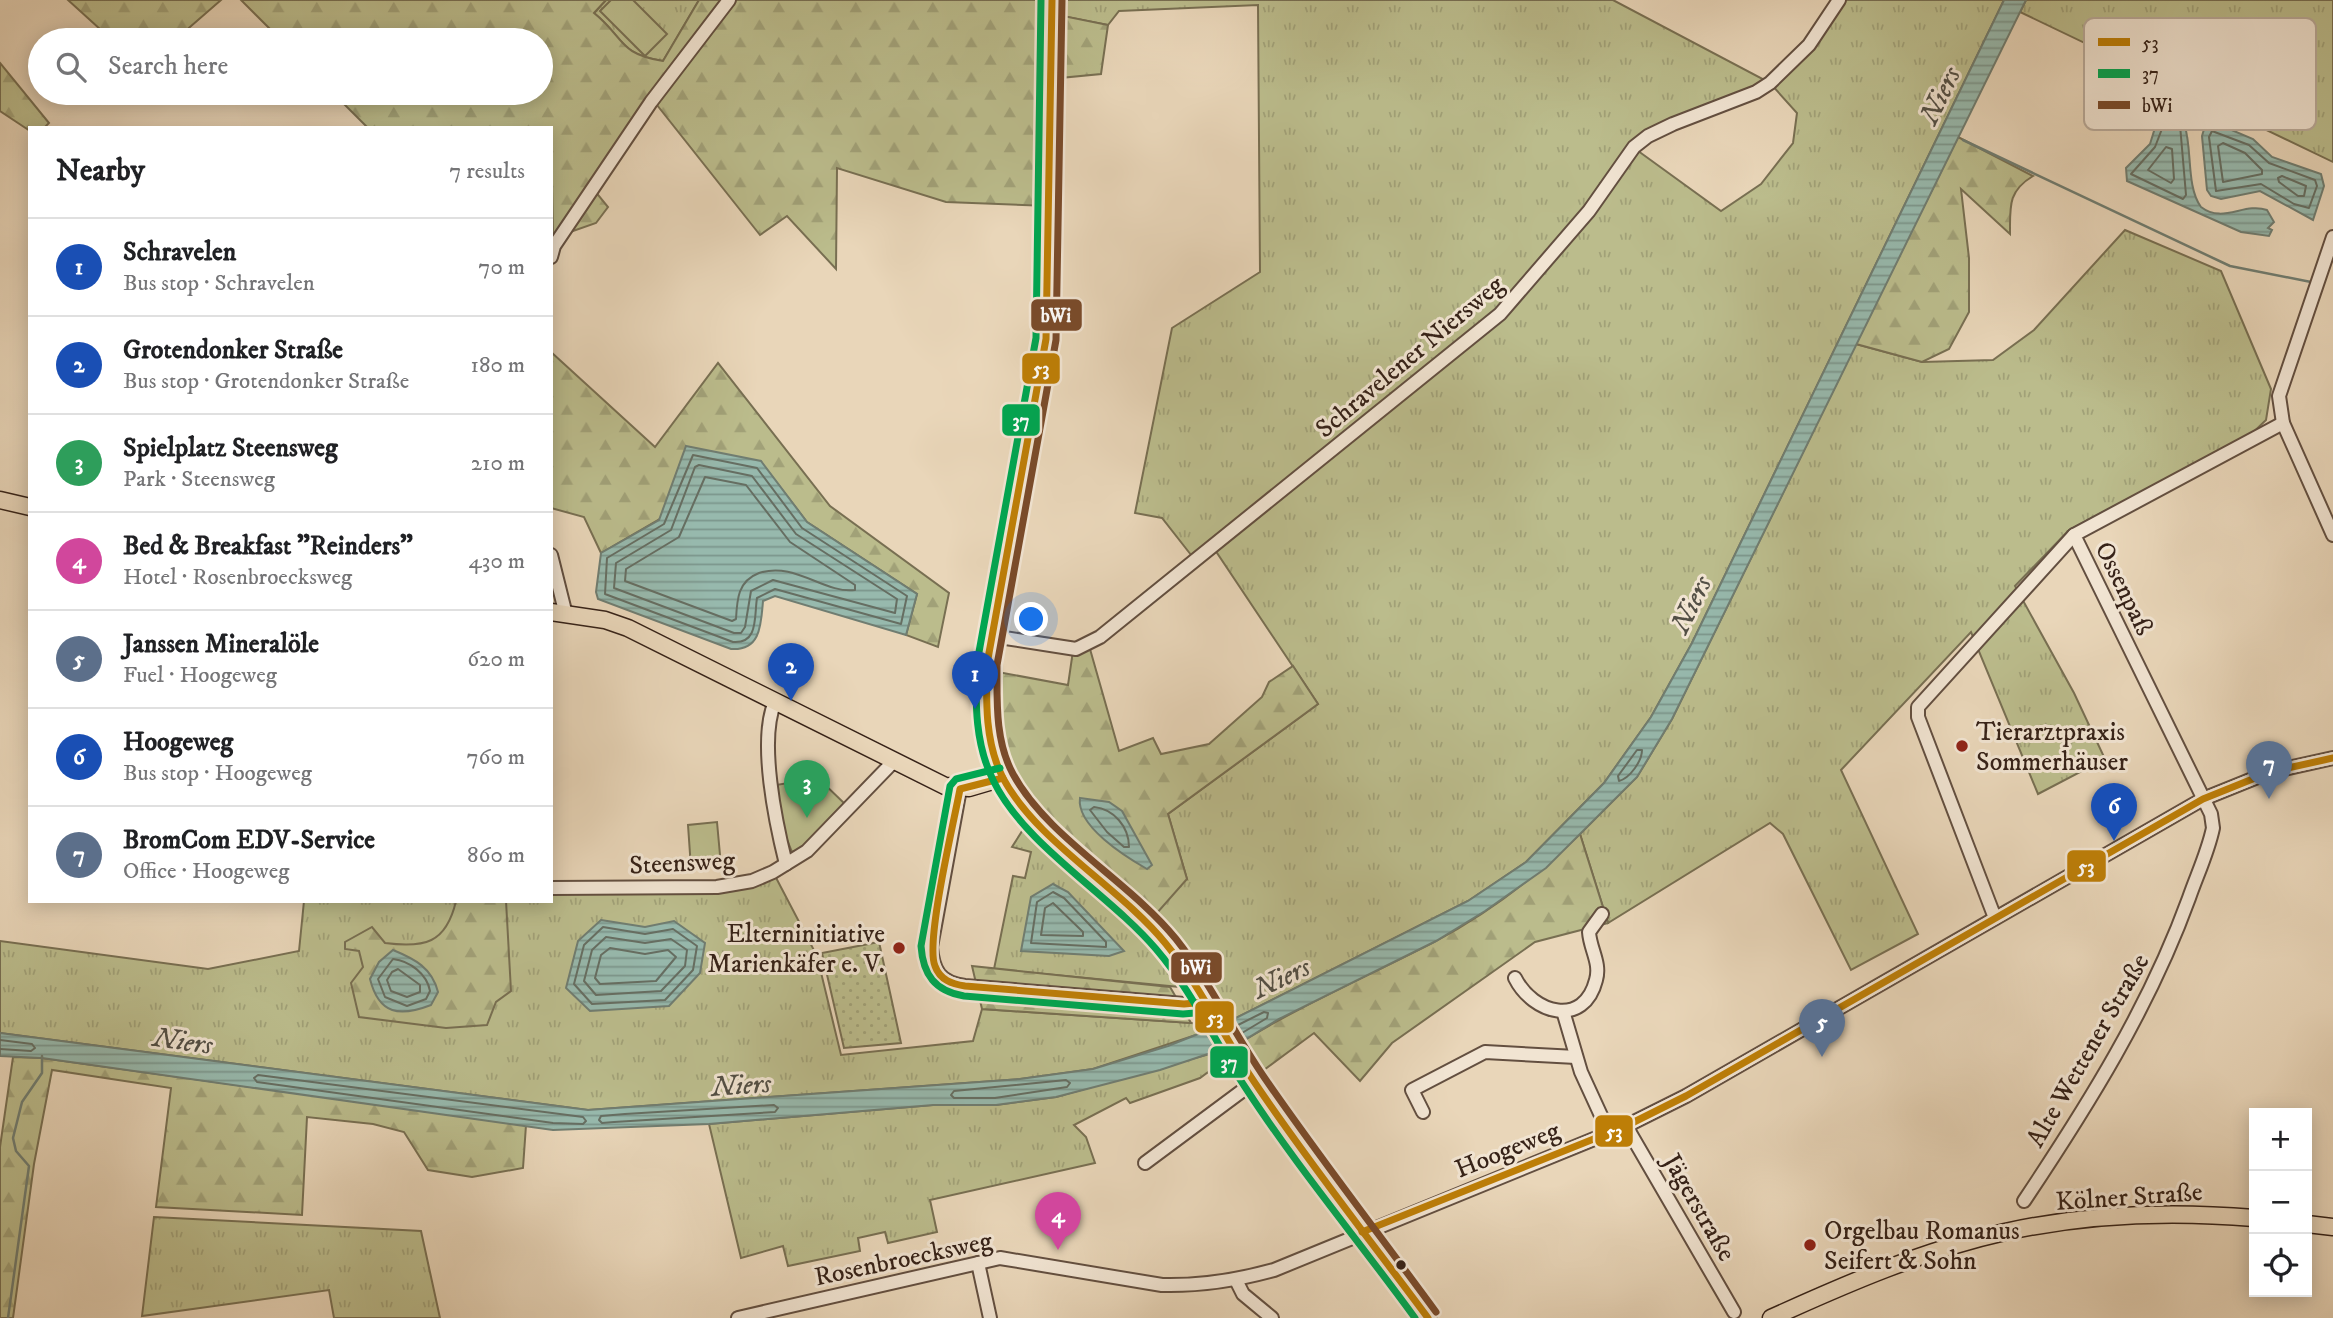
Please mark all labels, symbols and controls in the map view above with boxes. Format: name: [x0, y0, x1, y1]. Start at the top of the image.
legend: [2084, 18, 2316, 130]
search box: [28, 28, 553, 105]
text: 53: [2142, 32, 2159, 55]
icon: search: [52, 48, 90, 86]
text: Search here: [108, 50, 228, 83]
water label: Niers: [1911, 61, 1969, 132]
text: 37: [2142, 63, 2159, 86]
text: bWi: [2142, 95, 2172, 118]
text: Nearby: [56, 153, 145, 190]
text: 7 results: [449, 157, 525, 186]
text: Schravelen: [123, 236, 236, 269]
text: 1: [75, 253, 83, 282]
text: 70 m: [478, 253, 525, 282]
text: Bus stop · Schravelen: [123, 269, 315, 298]
street label: Schravelener Niersweg: [1309, 269, 1511, 446]
line badge: bWi: [1030, 298, 1083, 332]
text: bWi: [1040, 305, 1071, 328]
text: Grotendonker Straße: [123, 334, 343, 367]
text: 2: [73, 351, 85, 380]
text: 180 m: [470, 351, 525, 380]
line badge: 53: [1021, 352, 1061, 385]
text: 53: [1032, 358, 1049, 381]
text: Bus stop · Grotendonker Straße: [123, 367, 409, 396]
line badge: 37: [1001, 403, 1041, 437]
text: 37: [1012, 410, 1030, 433]
text: Spielplatz Steensweg: [123, 432, 338, 465]
text: 3: [75, 449, 83, 478]
text: 210 m: [471, 449, 525, 478]
text: Park · Steensweg: [123, 465, 275, 494]
text: Bed & Breakfast "Reinders": [123, 530, 413, 563]
street label: Ossenpaß: [2087, 537, 2161, 641]
text: 4: [72, 547, 86, 576]
text: 430 m: [469, 547, 525, 576]
text: Hotel · Rosenbroecksweg: [123, 563, 352, 592]
water label: Niers: [1662, 570, 1720, 641]
your location: [1014, 602, 1048, 636]
text: Janssen Mineralöle: [123, 628, 319, 661]
pin: 2: [768, 643, 814, 701]
text: 5: [73, 645, 85, 674]
text: 620 m: [467, 645, 525, 674]
pin: 1: [952, 651, 998, 709]
text: Fuel · Hoogeweg: [123, 661, 277, 690]
place label: Tierarztpraxis Sommerhäuser: [1976, 716, 2128, 779]
text: Hoogeweg: [123, 726, 233, 759]
marker: Tierarztpraxis Sommerhäuser: [1954, 738, 1970, 754]
pin: 7: [2246, 741, 2292, 799]
text: 6: [73, 743, 85, 772]
text: 760 m: [466, 743, 525, 772]
text: Bus stop · Hoogeweg: [123, 759, 312, 788]
pin: 3: [784, 760, 830, 818]
pin: 6: [2091, 783, 2137, 841]
text: BromCom EDV-Service: [123, 824, 375, 857]
text: 7: [73, 841, 85, 870]
text: 860 m: [467, 841, 525, 870]
street label: Steensweg: [628, 844, 736, 883]
line badge: 53: [2066, 849, 2107, 883]
text: 53: [2077, 856, 2094, 879]
text: Office · Hoogeweg: [123, 857, 289, 886]
place label: Elterninitiative Marienkäfer e. V.: [708, 918, 885, 981]
marker: Elterninitiative Marienkäfer e. V.: [891, 940, 907, 956]
street label: Alte Wettener Straße: [2019, 948, 2157, 1154]
water label: Niers: [1245, 949, 1317, 1008]
line badge: bWi: [1170, 951, 1223, 984]
text: bWi: [1180, 957, 1211, 980]
pin: 5: [1799, 999, 1845, 1057]
line badge: 53: [1194, 1000, 1235, 1034]
text: 53: [1206, 1007, 1223, 1030]
water label: Niers: [149, 1020, 215, 1063]
line badge: 37: [1209, 1045, 1249, 1079]
text: 37: [1220, 1052, 1238, 1075]
water label: Niers: [708, 1066, 772, 1105]
map controls: [2249, 1108, 2312, 1297]
button: +: [2249, 1108, 2312, 1171]
street label: Hoogeweg: [1450, 1114, 1565, 1186]
line badge: 53: [1594, 1114, 1634, 1148]
text: 53: [1605, 1121, 1622, 1144]
street label: Jägerstraße: [1654, 1146, 1743, 1267]
button: −: [2249, 1171, 2312, 1234]
street label: Kölner Straße: [2055, 1176, 2204, 1219]
pin: 4: [1035, 1192, 1081, 1250]
place label: Orgelbau Romanus Seifert & Sohn: [1824, 1215, 2020, 1278]
street label: Rosenbroecksweg: [811, 1224, 995, 1294]
button: locate: [2249, 1234, 2312, 1297]
marker: Orgelbau Romanus Seifert & Sohn: [1802, 1237, 1818, 1253]
unlabelled marker: [1394, 1258, 1408, 1272]

